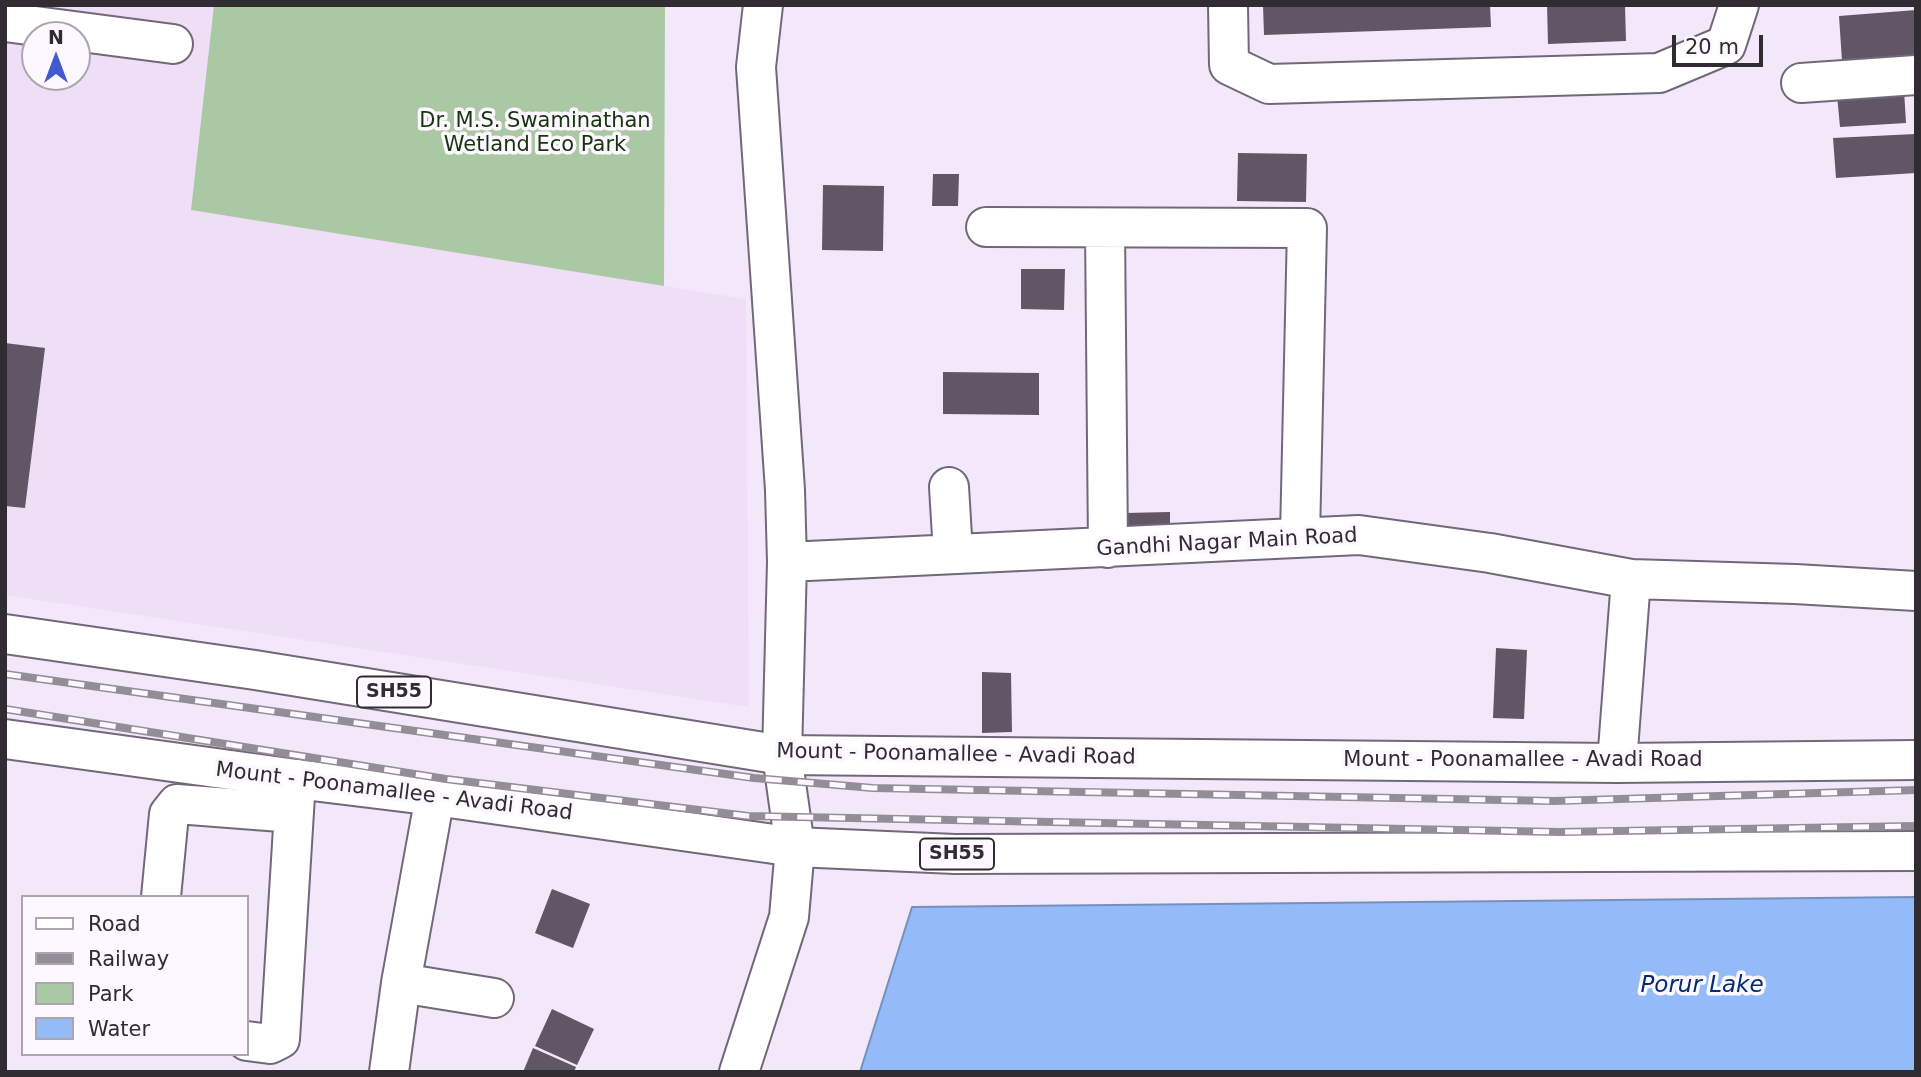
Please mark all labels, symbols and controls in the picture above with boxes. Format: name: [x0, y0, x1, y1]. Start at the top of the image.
north arrow: [21, 21, 91, 91]
scale bar: [1676, 21, 1767, 65]
text: N: [48, 26, 64, 48]
text: 20 m: [1685, 35, 1739, 59]
park label: Dr. M.S. Swaminathan Wetland Eco Park: [419, 109, 651, 159]
street label: Gandhi Nagar Main Road: [1096, 524, 1358, 562]
road number: SH55: [357, 677, 431, 708]
street label: Mount - Poonamallee - Avadi Road: [776, 739, 1136, 771]
street label: Mount - Poonamallee - Avadi Road: [1343, 748, 1703, 774]
street label: Mount - Poonamallee - Avadi Road: [214, 758, 574, 826]
road number: SH55: [920, 838, 994, 870]
legend: [21, 895, 248, 1056]
text: Road: [88, 912, 141, 936]
text: Railway: [88, 947, 169, 971]
water label: Porur Lake: [1640, 972, 1764, 1000]
text: Park: [88, 982, 133, 1006]
text: Water: [88, 1017, 150, 1041]

